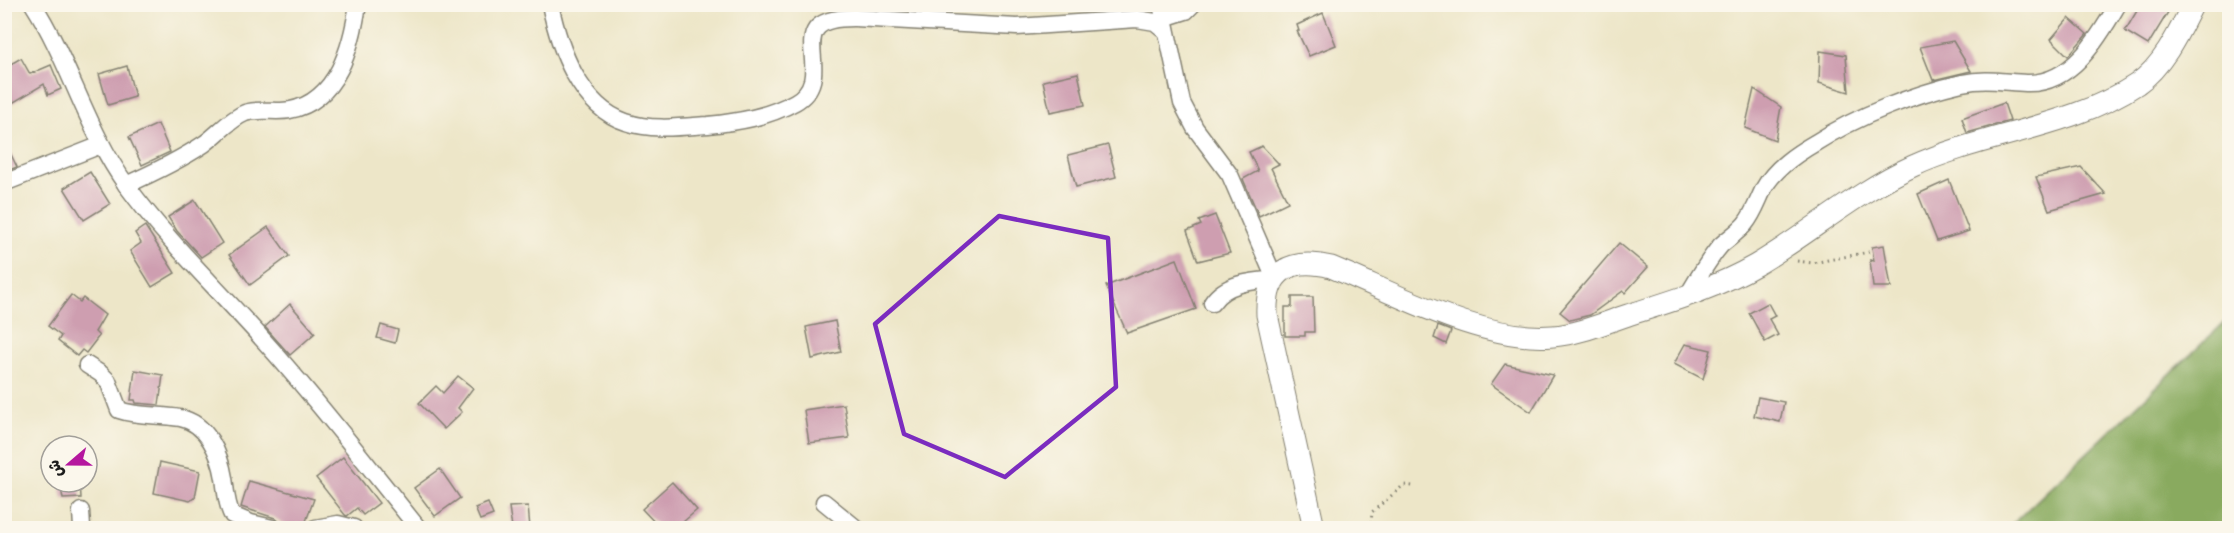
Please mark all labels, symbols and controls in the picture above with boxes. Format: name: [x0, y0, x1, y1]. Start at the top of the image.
north arrow: [39, 434, 99, 494]
text: ش: [44, 457, 67, 480]

